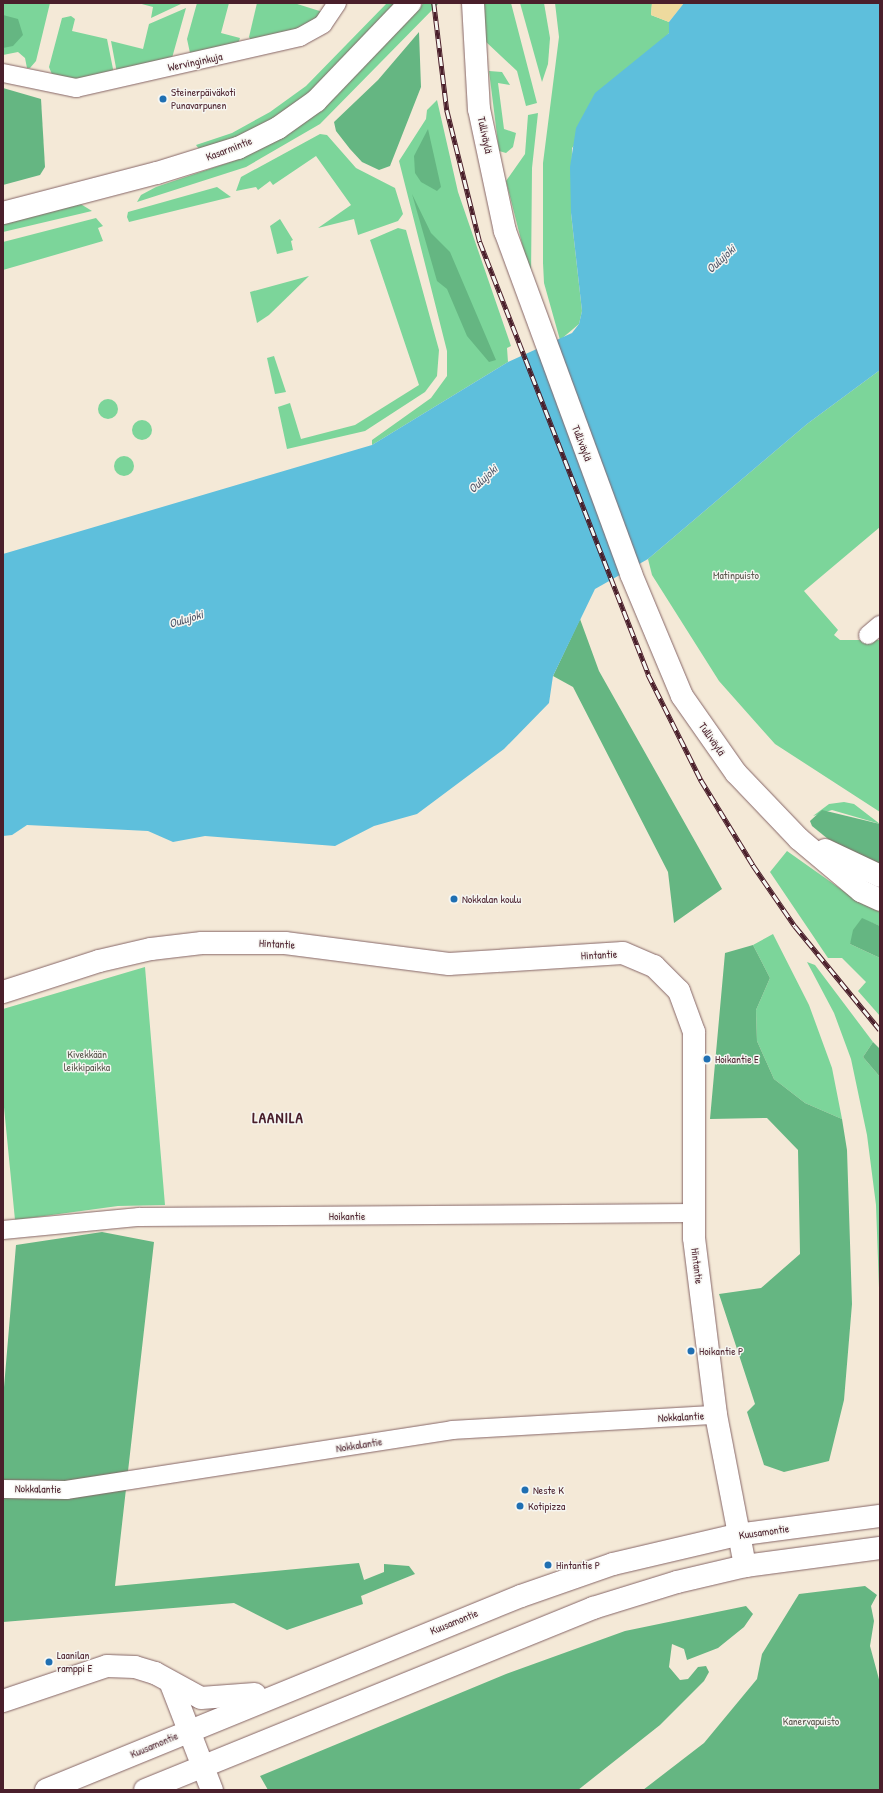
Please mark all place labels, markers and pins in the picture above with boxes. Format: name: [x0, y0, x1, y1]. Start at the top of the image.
place label: Steinerpäiväkoti Punavarpunen: [171, 86, 236, 112]
marker: Steinerpäiväkoti Punavarpunen: [158, 94, 168, 104]
place label: Nokkalan koulu: [462, 892, 521, 906]
marker: Nokkalan koulu: [449, 894, 459, 904]
place label: Hoikantie E: [715, 1052, 759, 1066]
marker: Hoikantie E: [702, 1054, 712, 1064]
place label: Hoikantie P: [699, 1344, 743, 1358]
marker: Hoikantie P: [686, 1346, 696, 1356]
place label: Neste K: [533, 1483, 564, 1497]
marker: Neste K: [520, 1485, 530, 1495]
place label: Kotipizza: [528, 1499, 565, 1513]
marker: Kotipizza: [515, 1501, 525, 1511]
place label: Hintantie P: [556, 1558, 600, 1572]
marker: Hintantie P: [543, 1560, 553, 1570]
place label: Laanilan ramppi E: [57, 1649, 92, 1675]
marker: Laanilan ramppi E: [44, 1657, 54, 1667]

